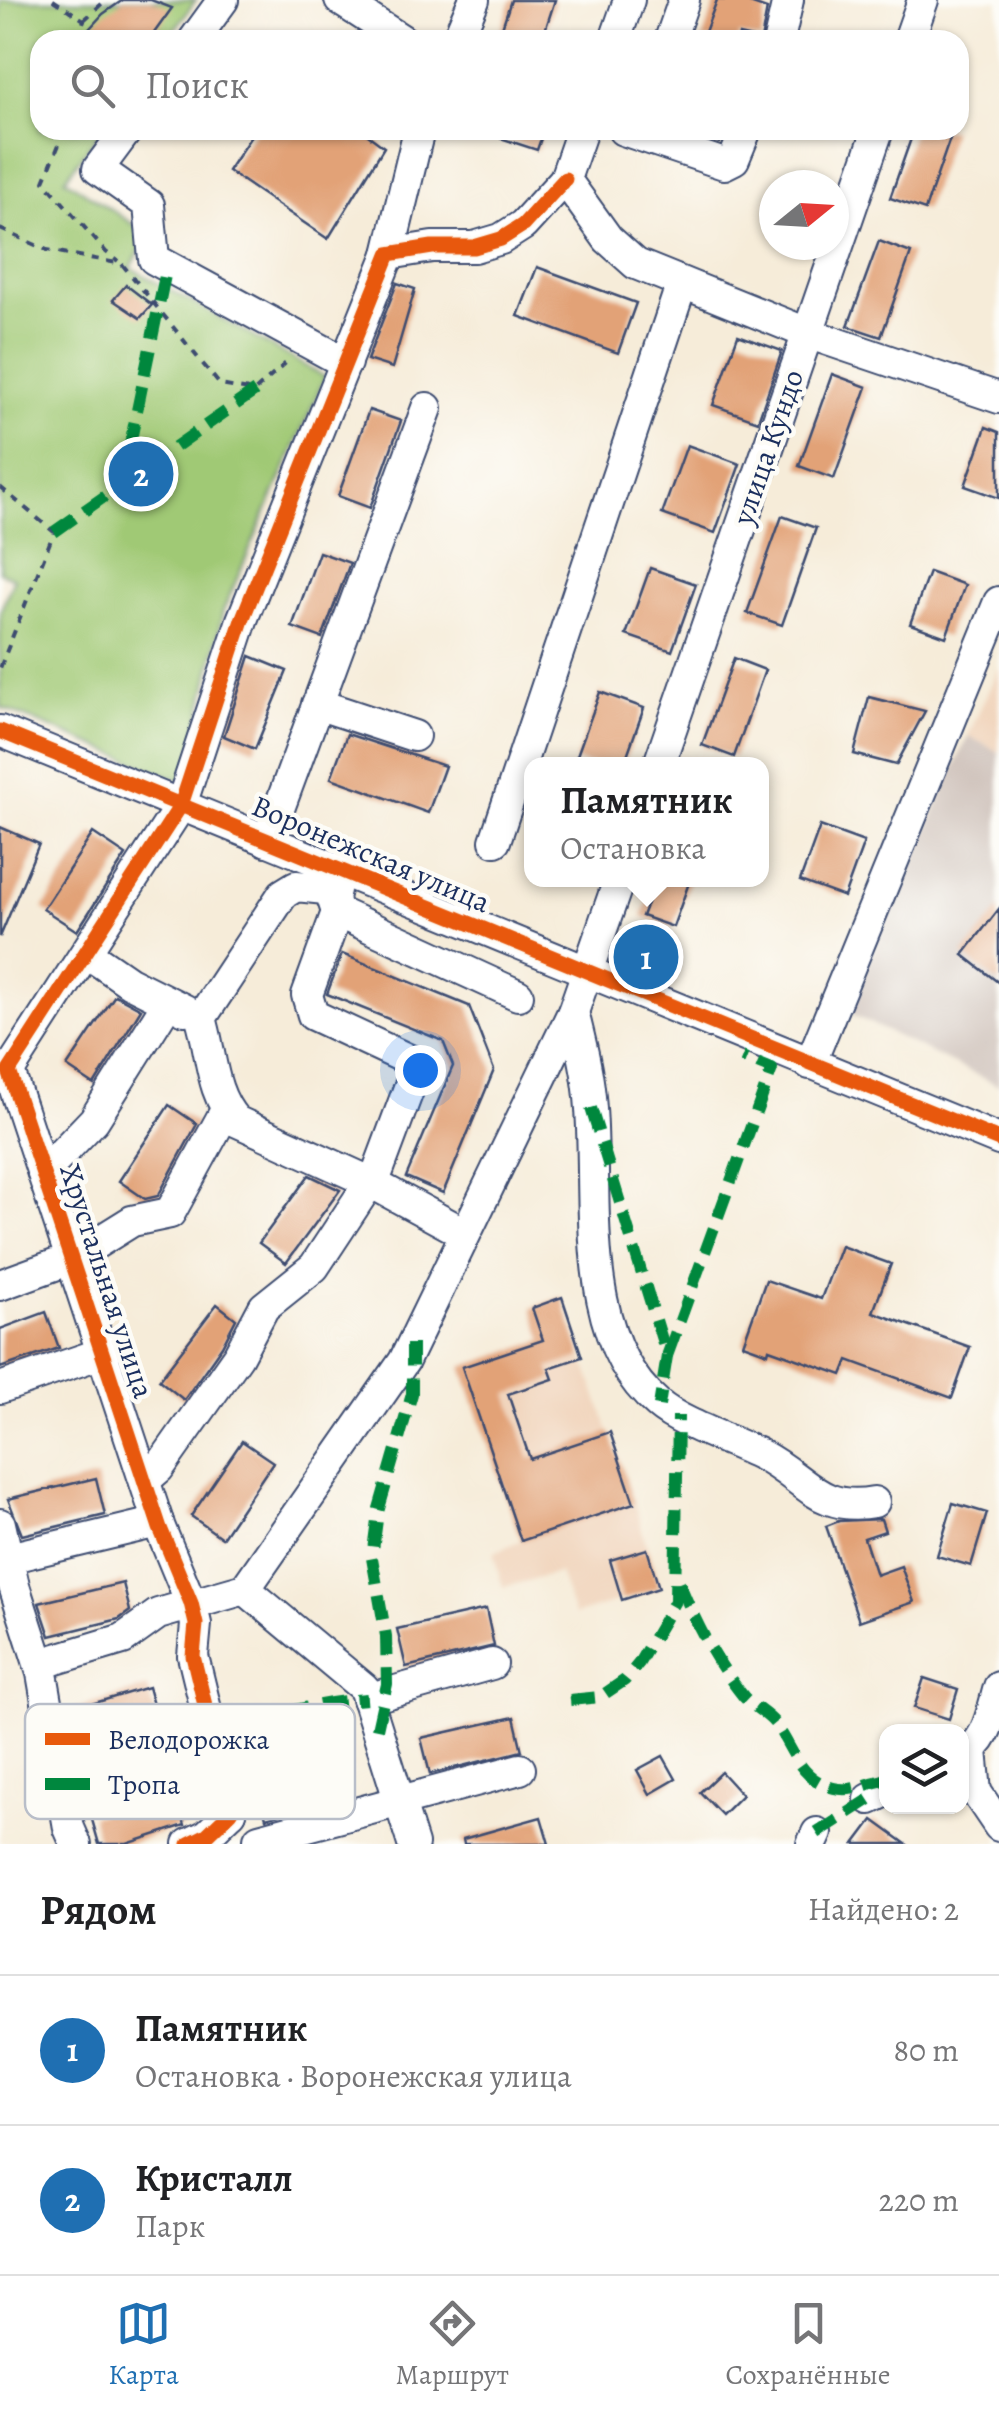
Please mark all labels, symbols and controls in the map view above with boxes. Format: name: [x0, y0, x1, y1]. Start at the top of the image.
search box: [30, 30, 969, 140]
icon: search: [65, 58, 120, 113]
text: Поиск: [145, 59, 249, 111]
north arrow: [759, 170, 849, 260]
street label: улица Кундо: [722, 364, 813, 531]
pin: 2: [108, 436, 174, 512]
popup: [524, 757, 769, 887]
text: Памятник: [560, 774, 733, 826]
street label: Воронежская улица: [246, 786, 496, 922]
text: Остановка: [560, 826, 706, 870]
pin: 1: [614, 920, 678, 994]
your location: [395, 1045, 446, 1096]
street label: Хрустальная улица: [50, 1159, 164, 1403]
legend: [25, 1704, 355, 1819]
text: Велодорожка: [108, 1721, 270, 1759]
map controls: [879, 1724, 969, 1814]
button: layers: [879, 1724, 969, 1814]
text: Тропа: [108, 1766, 180, 1804]
text: Рядом: [40, 1881, 157, 1938]
text: Найдено: 2: [808, 1887, 959, 1931]
text: Памятник: [135, 2002, 308, 2054]
text: 1: [67, 2028, 78, 2072]
text: 80 m: [893, 2028, 959, 2072]
text: Остановка · Воронежская улица: [135, 2054, 572, 2098]
text: Кристалл: [135, 2152, 293, 2204]
text: 2: [65, 2178, 80, 2222]
text: 220 m: [879, 2178, 959, 2222]
text: Парк: [135, 2204, 205, 2248]
tab: Карта: [108, 2296, 179, 2394]
tab: Маршрут: [396, 2296, 509, 2394]
tab: Сохранённые: [726, 2296, 891, 2394]

